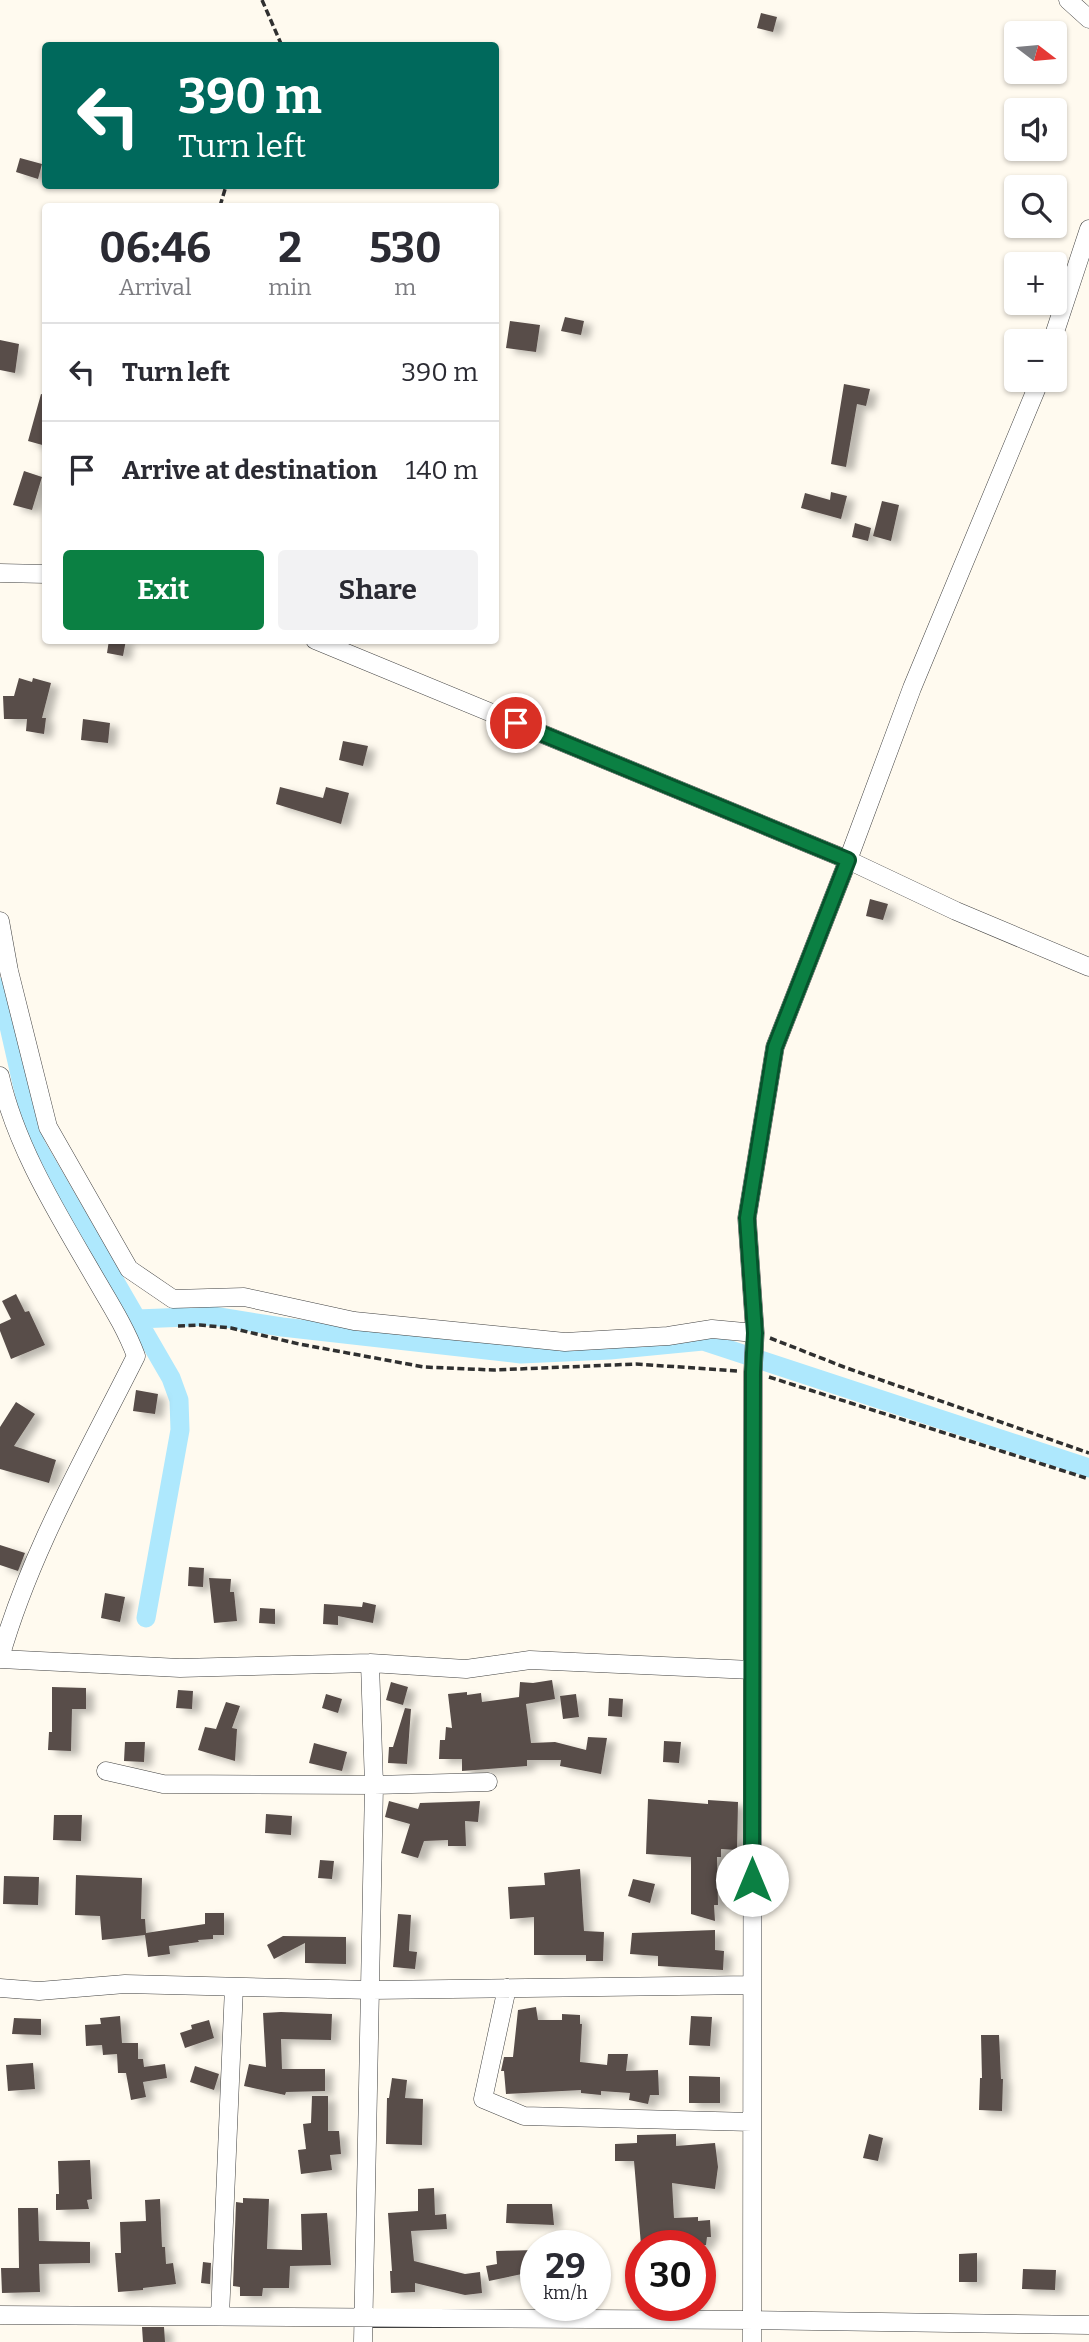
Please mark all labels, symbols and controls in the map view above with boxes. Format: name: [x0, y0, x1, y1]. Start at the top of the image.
north arrow: [1004, 21, 1068, 84]
map controls: [1004, 21, 1067, 392]
text: 390 m: [178, 67, 322, 126]
icon: left: [63, 70, 154, 161]
button: sound: [1004, 98, 1067, 161]
text: Turn left: [178, 127, 306, 165]
button: search: [1004, 175, 1067, 238]
text: 06:46: [99, 223, 211, 273]
text: 2: [278, 223, 302, 273]
text: 530: [369, 223, 442, 273]
button: +: [1004, 252, 1067, 315]
text: Arrival: [119, 273, 192, 301]
text: min: [268, 273, 312, 301]
text: m: [394, 273, 416, 301]
button: −: [1004, 329, 1067, 392]
icon: left: [63, 353, 101, 391]
text: Turn left: [122, 357, 230, 388]
text: 390 m: [401, 357, 478, 388]
icon: arrive: [63, 451, 101, 489]
text: Arrive at destination: [122, 455, 377, 486]
text: 140 m: [406, 455, 478, 486]
button: Exit: [63, 550, 264, 630]
button: Share: [278, 550, 478, 630]
pin: [486, 693, 546, 753]
icon: arrive: [497, 704, 535, 742]
position arrow: [715, 1843, 789, 1917]
speed limit sign: 30: [625, 2230, 716, 2321]
text: 29: [545, 2245, 586, 2287]
text: km/h: [543, 2282, 588, 2304]

